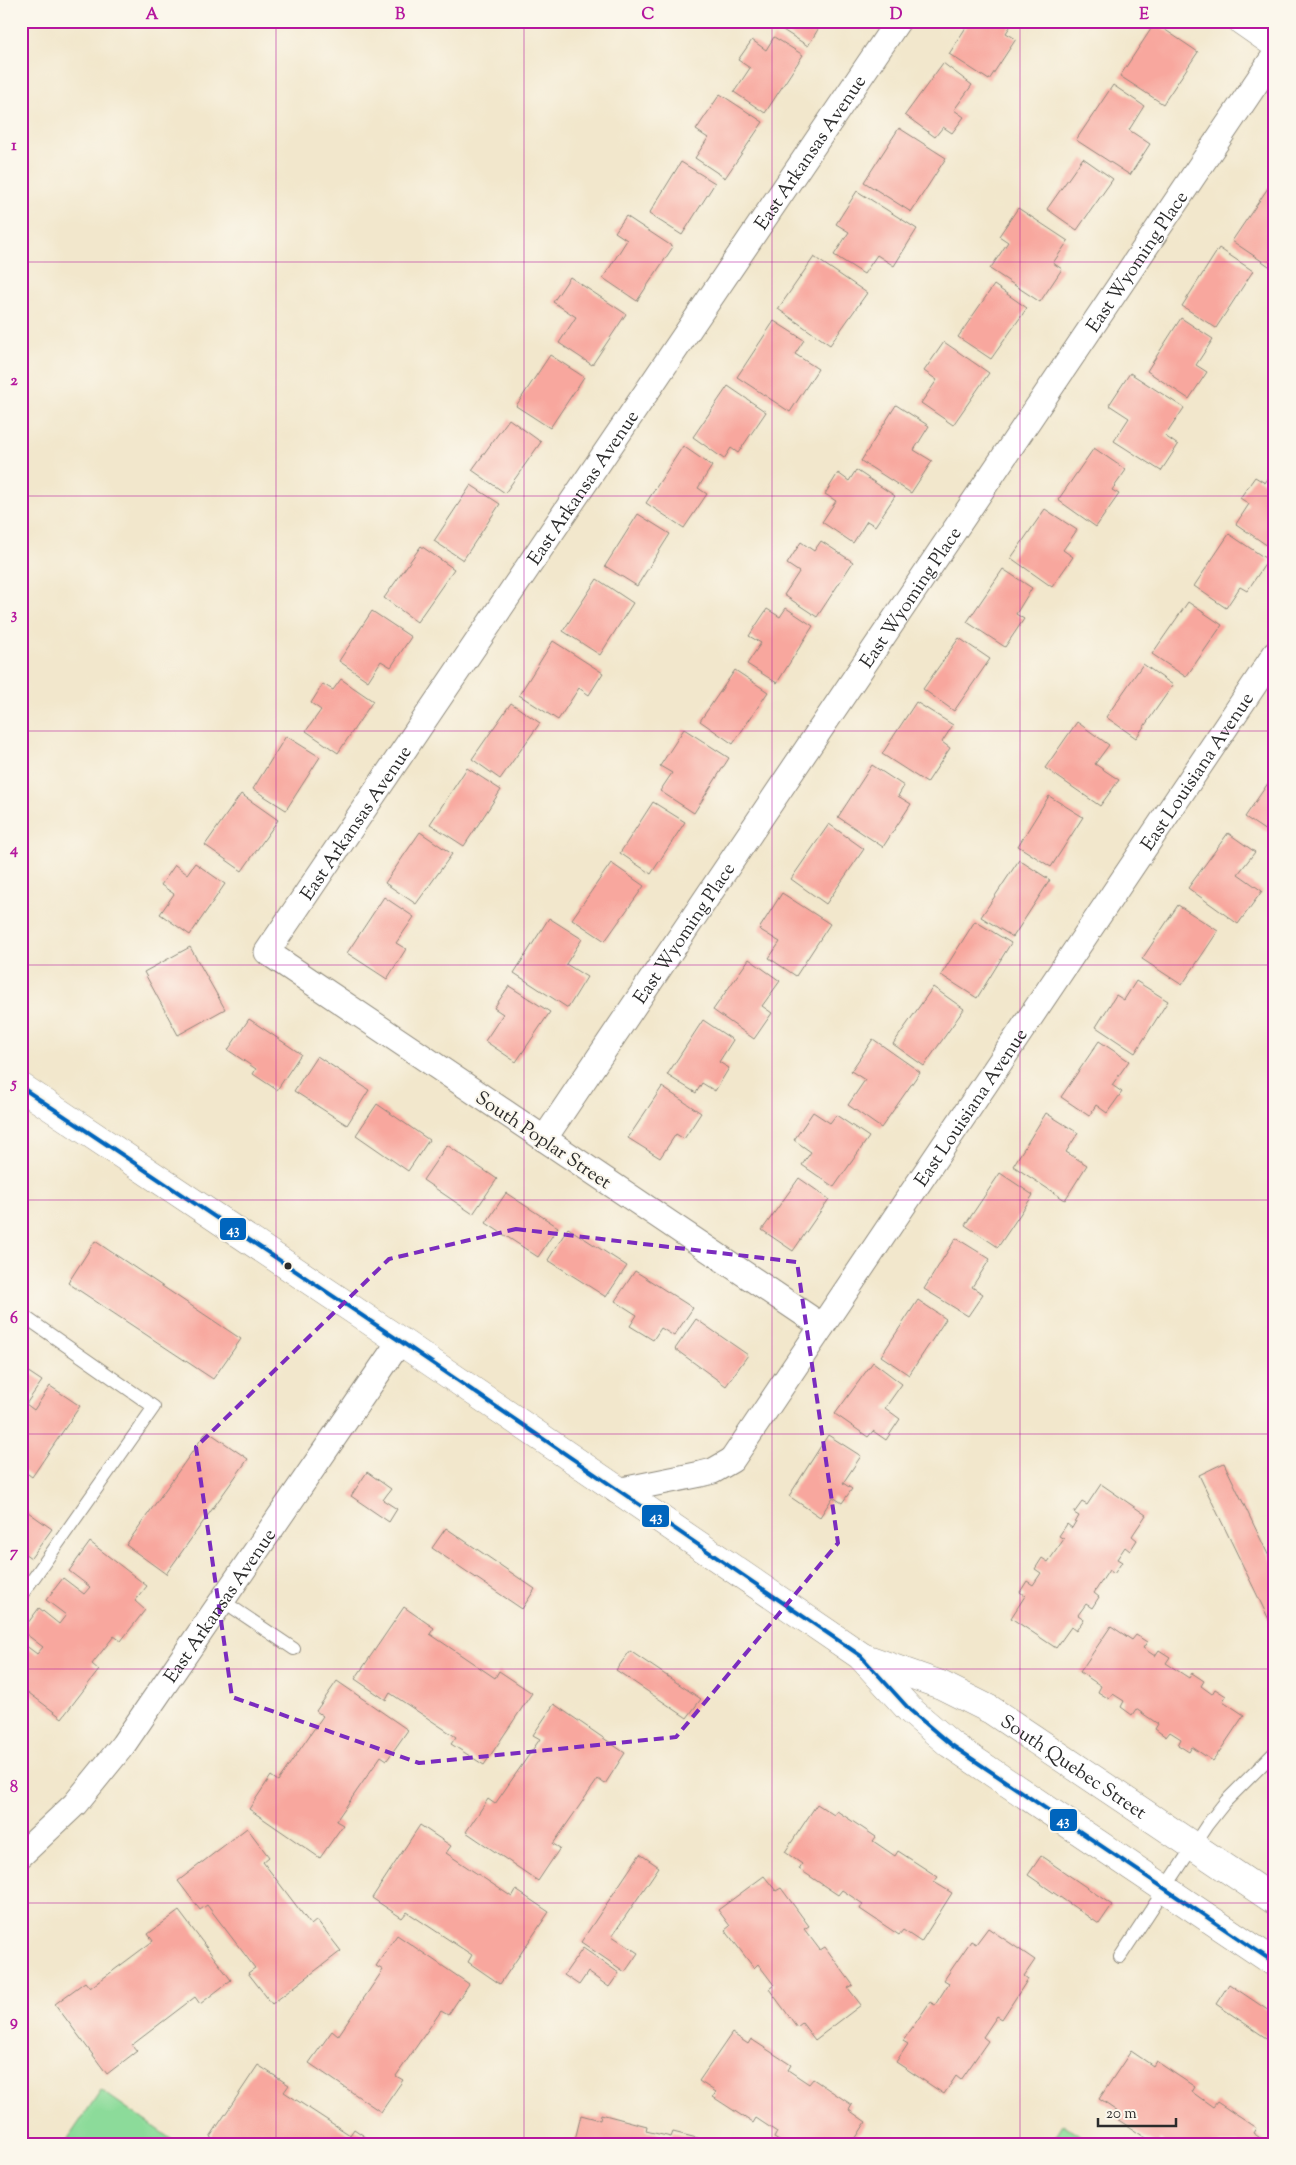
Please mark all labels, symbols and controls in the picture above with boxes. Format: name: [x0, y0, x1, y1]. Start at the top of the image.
text: A: [146, 4, 159, 27]
text: B: [395, 4, 405, 27]
text: C: [642, 4, 655, 27]
text: D: [890, 4, 903, 27]
text: E: [1139, 4, 1149, 27]
street label: East Arkansas Avenue: [749, 70, 874, 236]
text: 1: [11, 135, 17, 158]
street label: East Wyoming Place: [1081, 186, 1196, 338]
text: 2: [10, 370, 18, 393]
street label: East Arkansas Avenue: [522, 405, 647, 571]
street label: East Wyoming Place: [854, 522, 969, 674]
text: 3: [11, 604, 18, 627]
street label: East Louisiana Avenue: [1135, 688, 1262, 857]
street label: East Arkansas Avenue: [295, 741, 419, 907]
text: 4: [9, 839, 18, 862]
street label: East Wyoming Place: [628, 858, 743, 1010]
street label: East Louisiana Avenue: [909, 1023, 1035, 1193]
text: 5: [9, 1073, 17, 1096]
street label: South Poplar Street: [469, 1085, 616, 1197]
line badge: 43: [219, 1217, 247, 1241]
text: 43: [226, 1221, 240, 1241]
unlabelled marker: [283, 1261, 293, 1271]
text: 6: [10, 1308, 18, 1331]
line badge: 43: [641, 1504, 670, 1528]
text: 43: [649, 1508, 663, 1528]
street label: East Arkansas Avenue: [158, 1524, 284, 1689]
text: 7: [10, 1542, 19, 1565]
street label: South Quebec Street: [994, 1709, 1152, 1827]
text: 8: [10, 1777, 18, 1800]
line badge: 43: [1049, 1808, 1078, 1832]
text: 43: [1056, 1812, 1070, 1832]
text: 9: [10, 2011, 18, 2034]
scale bar: [1098, 2095, 1176, 2127]
text: 20 m: [1106, 2104, 1137, 2125]

